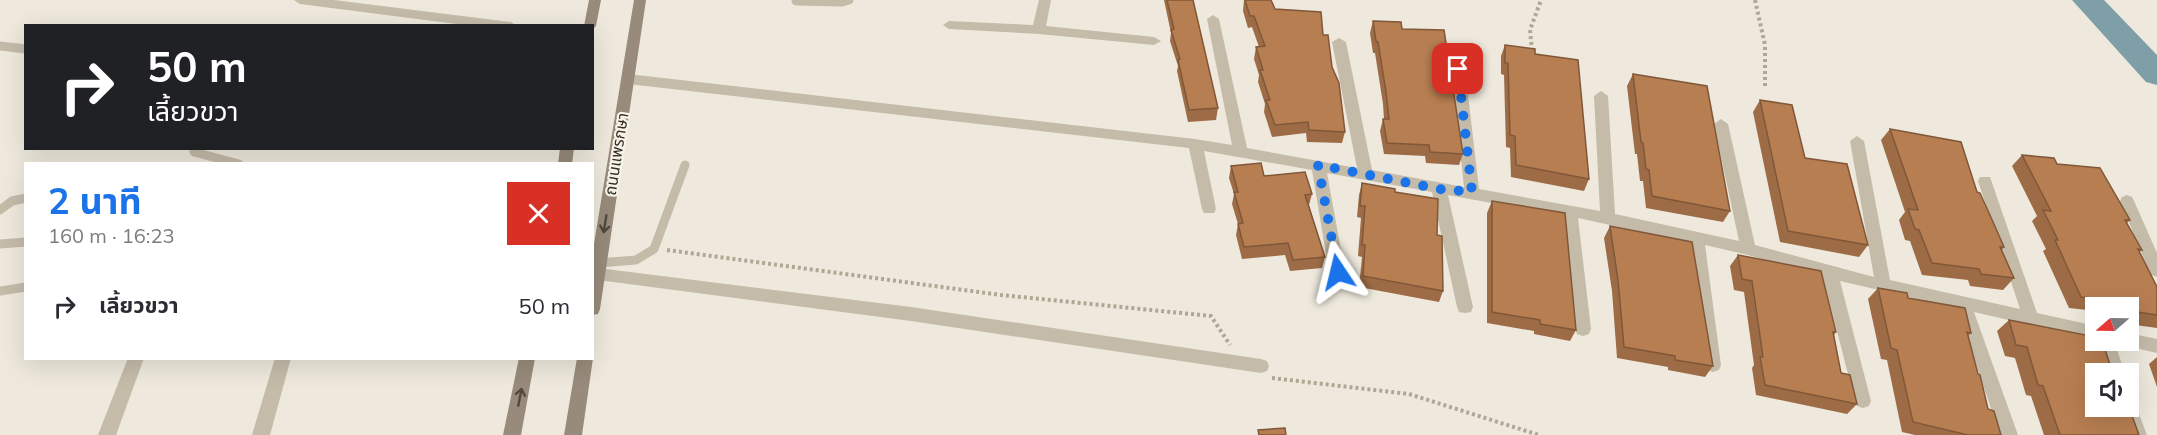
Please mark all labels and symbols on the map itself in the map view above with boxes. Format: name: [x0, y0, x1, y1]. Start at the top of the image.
pin: [1432, 43, 1483, 94]
street label: ถนนแพรกษา: [600, 111, 632, 197]
one-way arrow: [600, 214, 611, 233]
position arrow: [1306, 240, 1370, 304]
north arrow: [2085, 297, 2139, 351]
one-way arrow: [515, 387, 526, 407]

